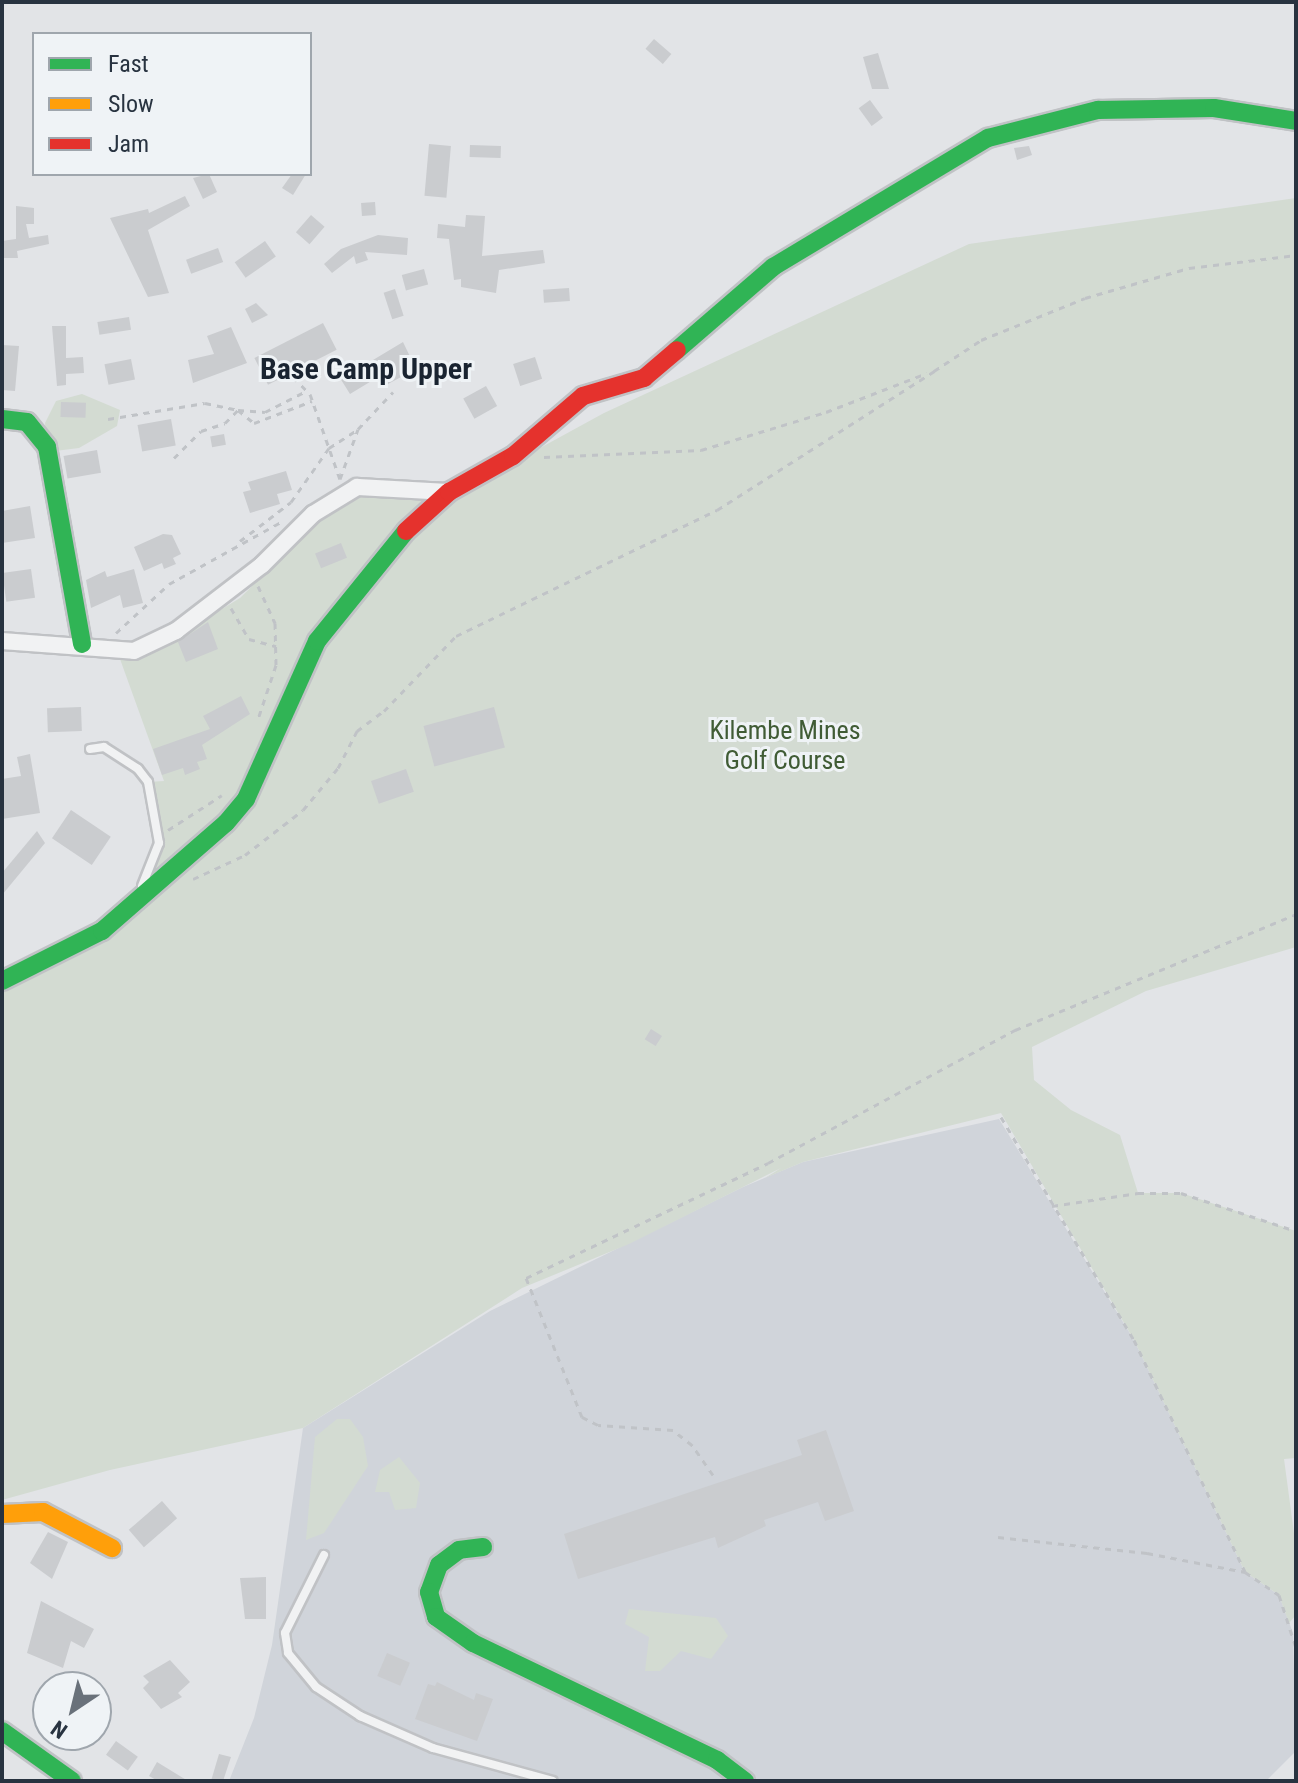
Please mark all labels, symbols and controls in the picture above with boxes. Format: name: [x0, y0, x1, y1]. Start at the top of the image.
legend: [32, 32, 312, 176]
text: Fast: [108, 50, 149, 78]
text: Slow: [108, 90, 154, 118]
text: Jam: [108, 130, 149, 158]
district label: Base Camp Upper: [260, 351, 472, 387]
park label: Kilembe Mines Golf Course: [709, 715, 861, 776]
north arrow: [32, 1671, 112, 1751]
text: N: [46, 1715, 72, 1744]

